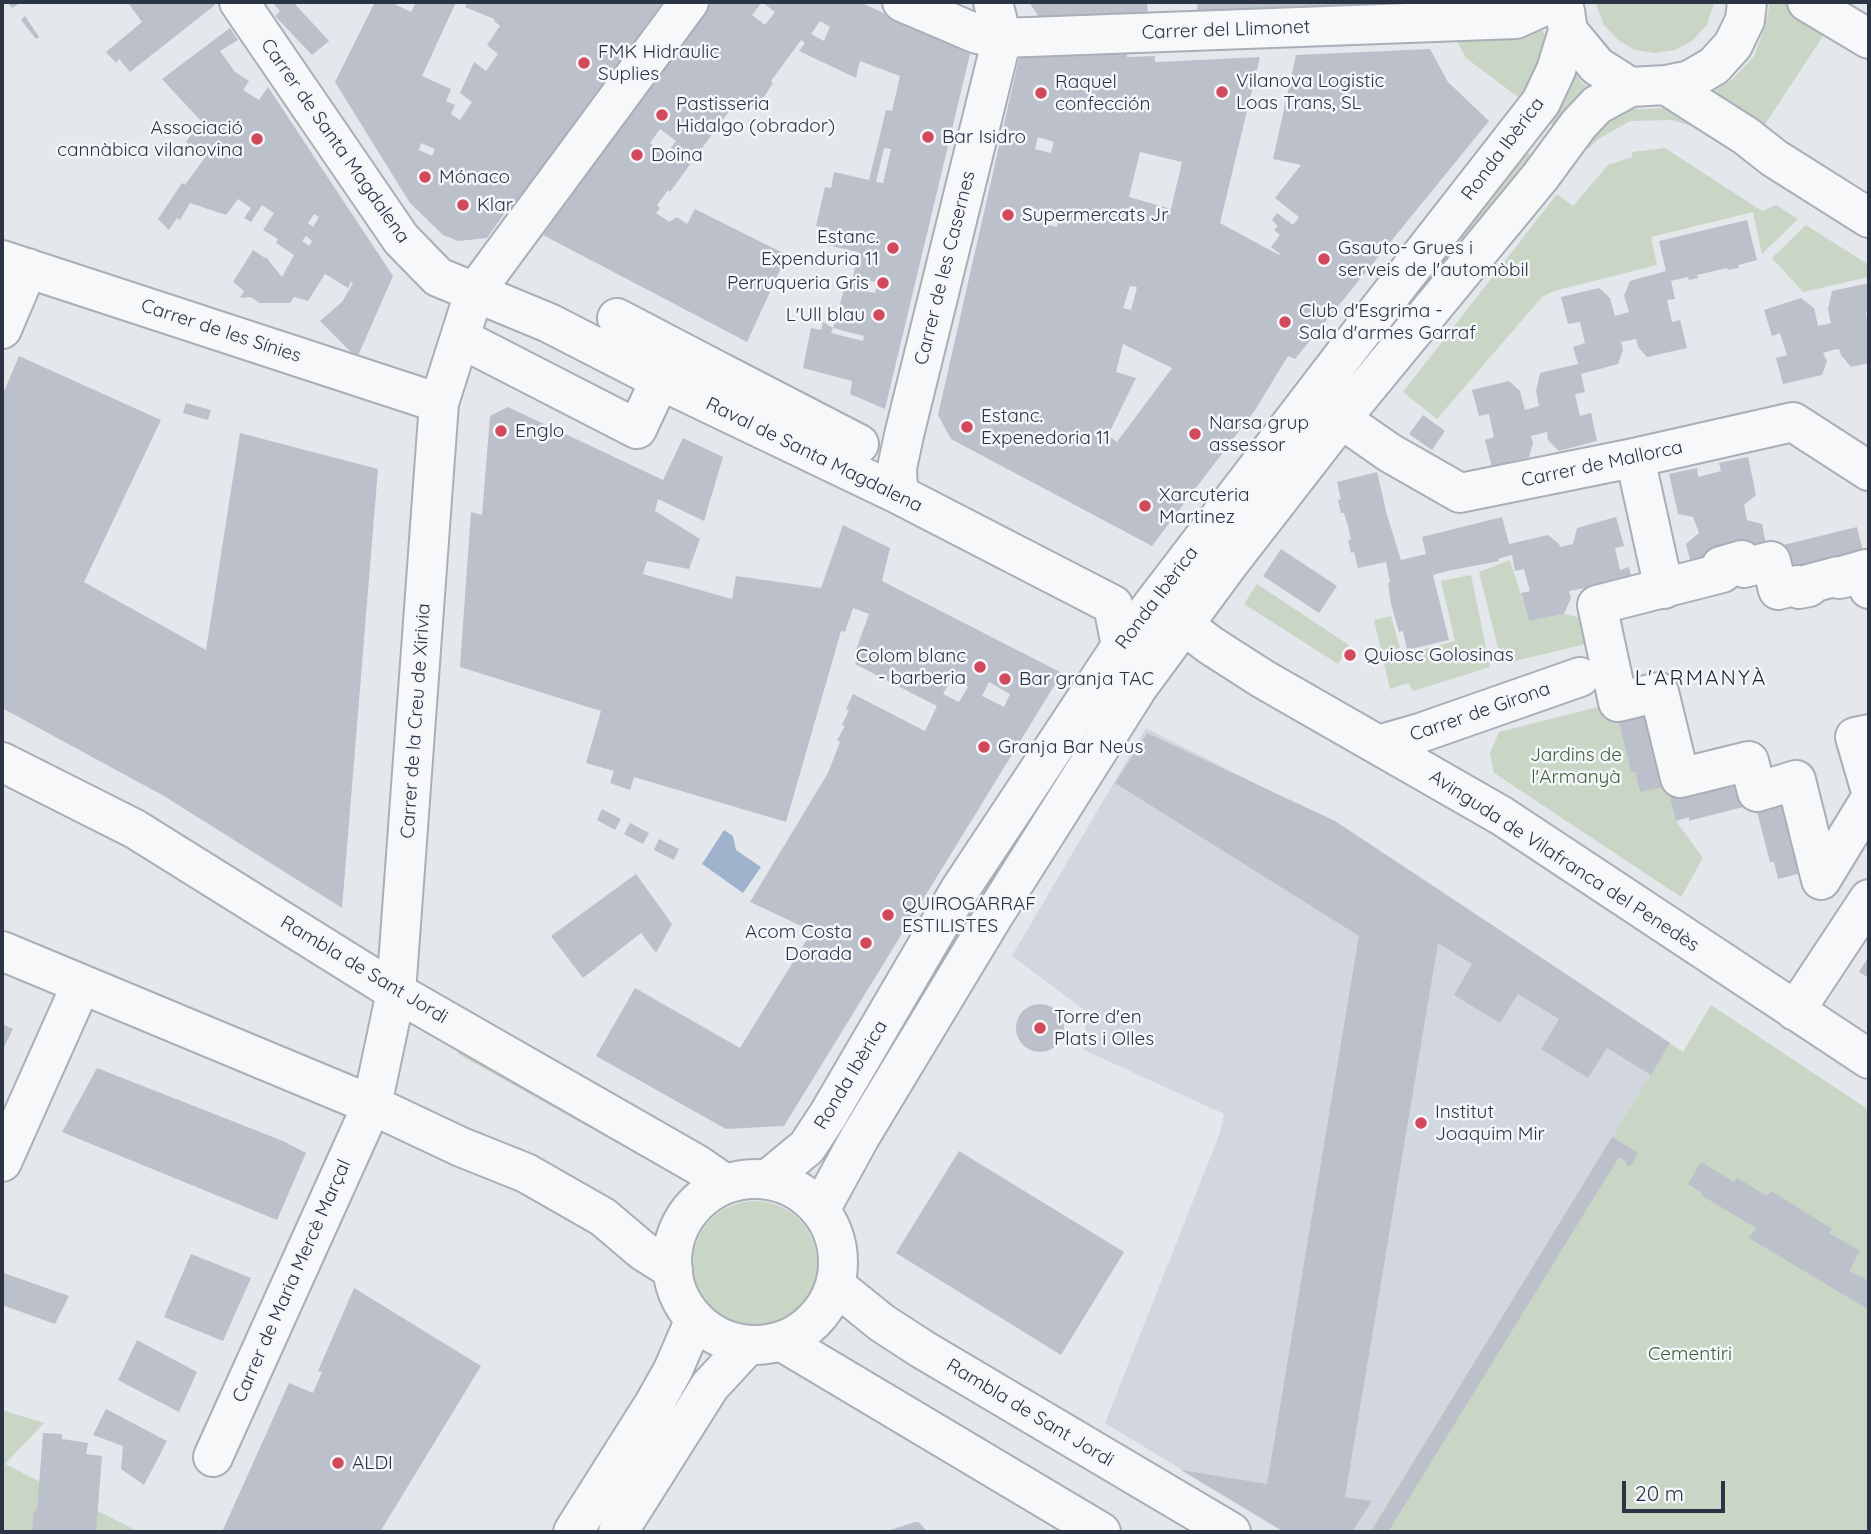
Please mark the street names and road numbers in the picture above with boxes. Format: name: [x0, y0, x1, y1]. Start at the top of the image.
street label: Carrer del Llimonet: [1141, 16, 1311, 44]
street label: Carrer de Santa Magdalena: [256, 34, 414, 248]
street label: Ronda Ibèrica: [1457, 93, 1549, 205]
street label: Carrer de les Casernes: [910, 169, 980, 367]
street label: Carrer de les Sínies: [138, 294, 304, 368]
street label: Raval de Santa Magdalena: [702, 393, 926, 517]
street label: Carrer de Mallorca: [1519, 436, 1685, 492]
street label: Ronda Ibèrica: [1111, 542, 1203, 654]
street label: Carrer de la Creu de Xirivia: [396, 603, 436, 839]
street label: Carrer de Girona: [1407, 677, 1553, 747]
street label: Avinguda de Vilafranca del Penedès: [1425, 765, 1703, 957]
street label: Rambla de Sant Jordi: [276, 911, 452, 1029]
street label: Ronda Ibèrica: [810, 1016, 892, 1134]
street label: Carrer de Maria Mercè Marçal: [228, 1156, 356, 1406]
street label: Rambla de Sant Jordi: [942, 1354, 1118, 1472]

